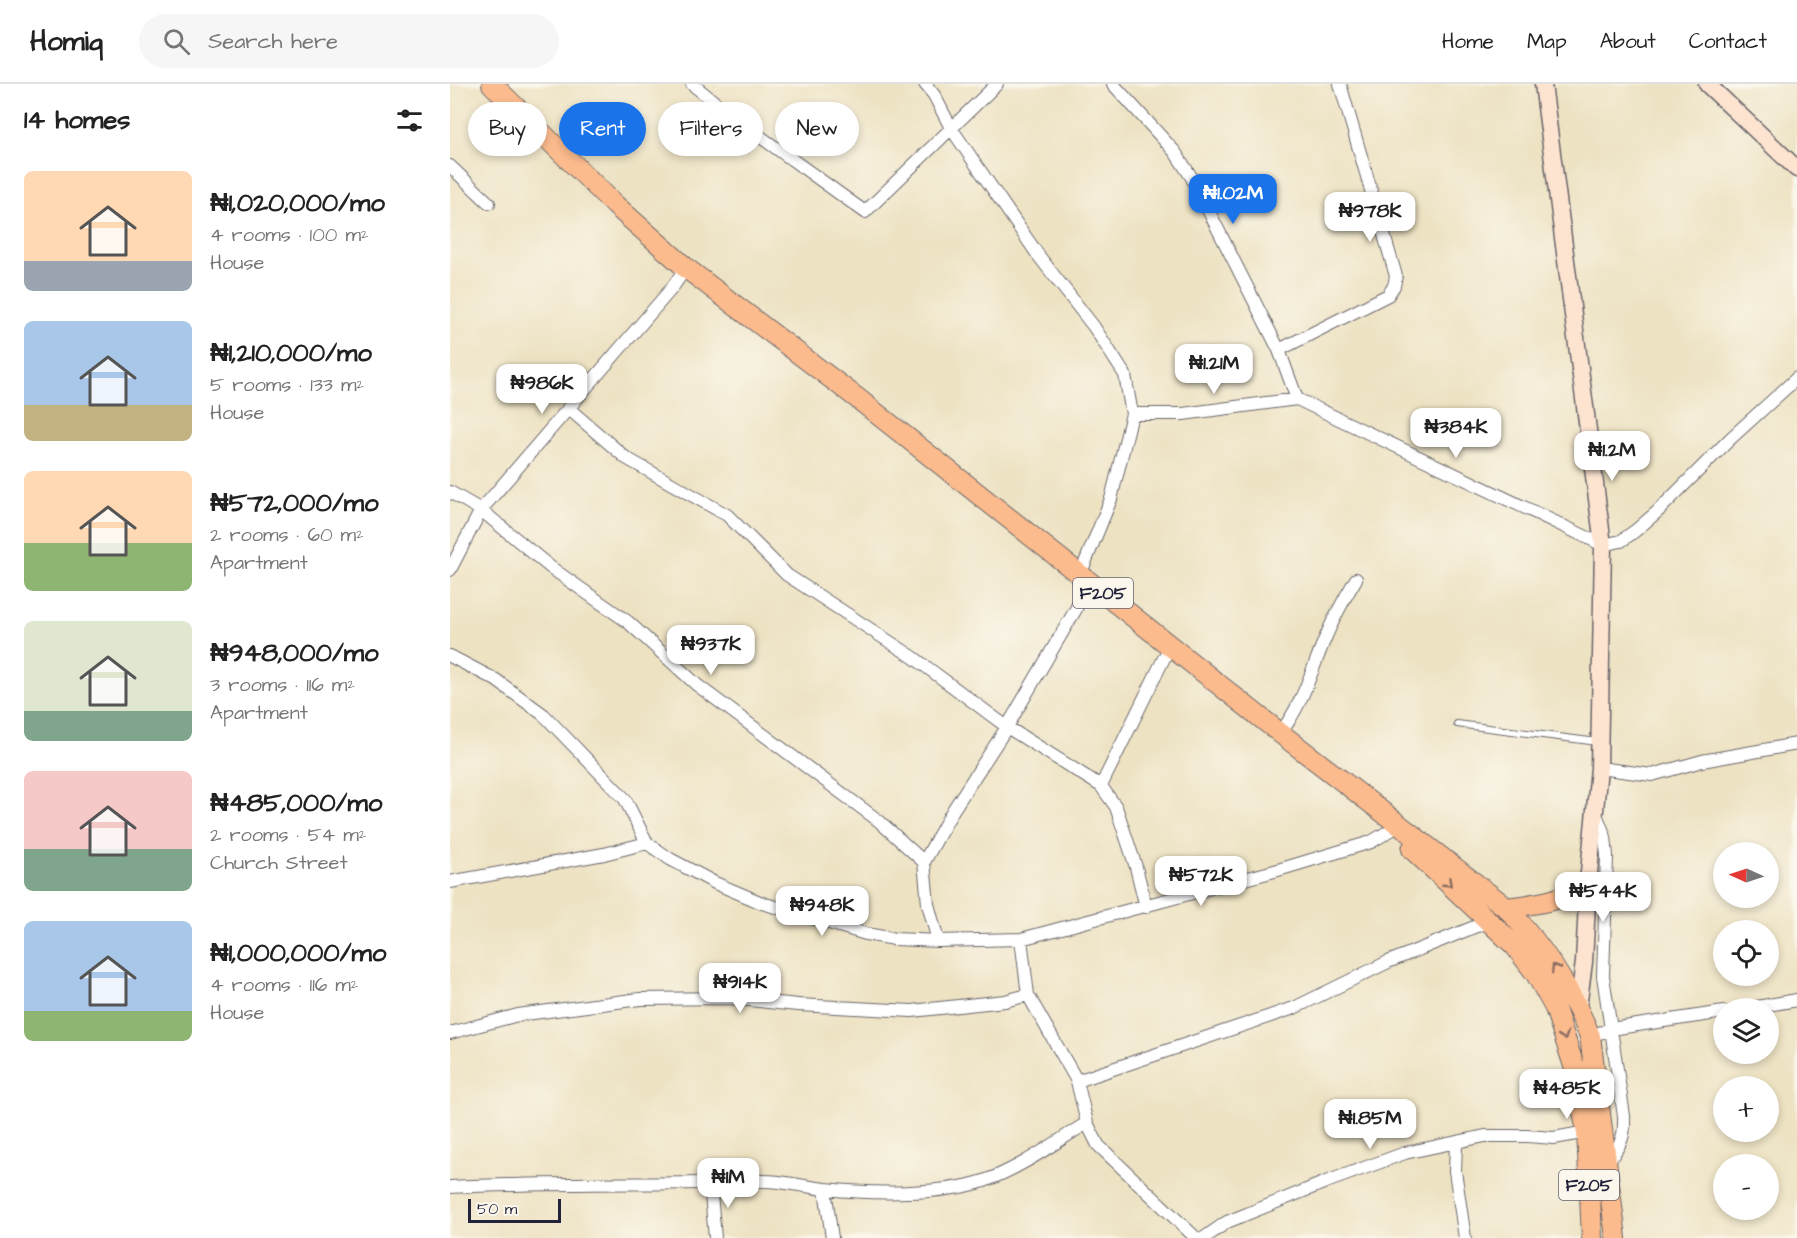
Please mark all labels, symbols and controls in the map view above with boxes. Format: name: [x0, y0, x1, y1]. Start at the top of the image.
search box: [139, 14, 559, 68]
text: Homiq: [30, 22, 103, 61]
icon: search: [160, 25, 193, 58]
text: Search here: [208, 26, 338, 57]
text: Home: [1442, 27, 1494, 56]
text: Map: [1527, 27, 1567, 56]
text: About: [1600, 27, 1656, 56]
text: Contact: [1689, 27, 1767, 56]
text: 14 homes: [24, 102, 130, 138]
chip: Buy: [468, 102, 547, 156]
chip: Rent: [559, 102, 646, 156]
chip: Filters: [658, 102, 763, 156]
chip: New: [775, 102, 859, 156]
icon: filters: [393, 104, 426, 137]
pin: ₦1.02M: [1184, 174, 1282, 225]
text: ₦1.02M: [1203, 179, 1263, 207]
text: ₦1,020,000/mo: [210, 185, 385, 221]
pin: ₦978K: [1328, 192, 1412, 243]
icon: home: [72, 195, 144, 267]
text: ₦978K: [1338, 197, 1402, 225]
text: 4 rooms · 100 m²: [210, 221, 368, 249]
text: House: [210, 249, 264, 277]
text: ₦1,210,000/mo: [210, 335, 372, 371]
pin: ₦1.21M: [1165, 344, 1263, 395]
icon: home: [72, 345, 144, 417]
text: ₦1.21M: [1189, 349, 1239, 377]
pin: ₦986K: [500, 364, 584, 415]
text: ₦986K: [510, 369, 574, 397]
text: 5 rooms · 133 m²: [210, 371, 364, 399]
text: House: [210, 399, 264, 427]
pin: ₦384K: [1414, 408, 1498, 459]
text: ₦384K: [1424, 413, 1488, 441]
pin: ₦1.2M: [1570, 431, 1654, 482]
text: ₦1.2M: [1588, 436, 1636, 464]
text: ₦572,000/mo: [210, 485, 379, 521]
icon: home: [72, 495, 144, 567]
text: 2 rooms · 60 m²: [210, 521, 364, 549]
text: Apartment: [210, 549, 308, 577]
road number: F205: [1073, 578, 1133, 608]
pin: ₦937K: [669, 625, 753, 676]
text: ₦937K: [681, 630, 741, 658]
text: ₦948,000/mo: [210, 635, 379, 671]
icon: home: [72, 645, 144, 717]
text: 3 rooms · 116 m²: [210, 671, 355, 699]
text: Apartment: [210, 699, 308, 727]
text: ₦485,000/mo: [210, 785, 382, 821]
icon: home: [72, 795, 144, 867]
text: 2 rooms · 54 m²: [210, 821, 366, 849]
north arrow: [1713, 842, 1779, 908]
map controls: [1713, 842, 1779, 1220]
text: Church Street: [210, 849, 348, 877]
pin: ₦572K: [1159, 856, 1243, 907]
text: ₦572K: [1169, 861, 1233, 889]
pin: ₦544K: [1561, 872, 1645, 923]
one-way arrow: [1442, 876, 1452, 887]
text: ₦544K: [1569, 877, 1637, 905]
pin: ₦948K: [780, 886, 864, 937]
text: ₦948K: [790, 891, 854, 919]
button: locate: [1713, 920, 1779, 986]
text: ₦1,000,000/mo: [210, 935, 386, 971]
icon: home: [72, 945, 144, 1017]
pin: ₦914K: [698, 963, 782, 1014]
one-way arrow: [1551, 964, 1562, 975]
text: ₦914K: [713, 968, 767, 996]
text: 4 rooms · 116 m²: [210, 971, 358, 999]
button: layers: [1713, 998, 1779, 1064]
text: House: [210, 999, 264, 1027]
one-way arrow: [1556, 1030, 1569, 1041]
pin: ₦485K: [1525, 1069, 1609, 1120]
text: ₦485K: [1533, 1074, 1601, 1102]
button: +: [1713, 1076, 1779, 1142]
pin: ₦1.85M: [1321, 1099, 1419, 1150]
text: ₦1.85M: [1338, 1104, 1402, 1132]
button: −: [1713, 1154, 1779, 1220]
pin: ₦1M: [699, 1158, 757, 1209]
text: ₦1M: [711, 1163, 745, 1191]
road number: F205: [1559, 1170, 1619, 1200]
scale bar: [468, 1196, 561, 1224]
text: 50 m: [477, 1198, 517, 1220]

